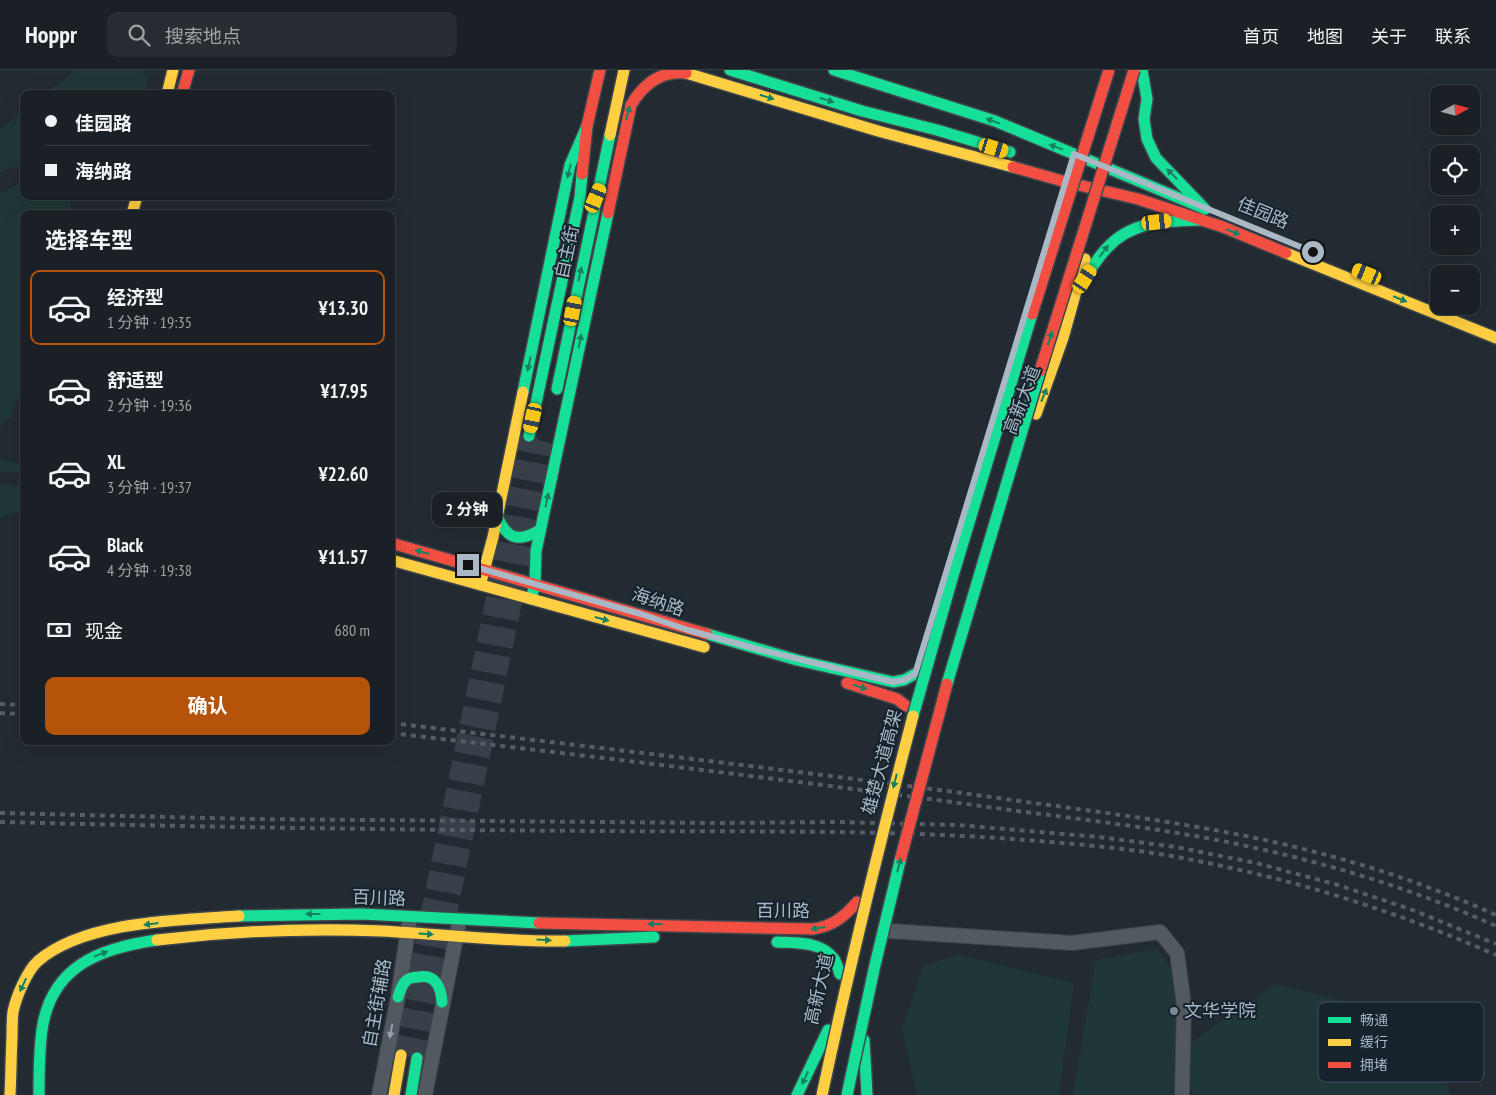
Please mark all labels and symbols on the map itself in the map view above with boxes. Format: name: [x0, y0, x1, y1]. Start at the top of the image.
north arrow: [1430, 85, 1480, 135]
one-way arrow: [759, 94, 774, 101]
one-way arrow: [820, 97, 835, 105]
one-way arrow: [625, 106, 633, 121]
one-way arrow: [986, 117, 1001, 124]
car: [977, 136, 1010, 160]
one-way arrow: [1048, 143, 1063, 151]
one-way arrow: [565, 164, 573, 179]
one-way arrow: [1166, 168, 1178, 180]
car: [583, 181, 608, 215]
street label: 佳园路: [1234, 192, 1293, 233]
car: [1141, 213, 1172, 231]
street label: 自主街: [550, 223, 583, 281]
one-way arrow: [1226, 228, 1240, 236]
route start: [1302, 241, 1324, 263]
one-way arrow: [1099, 245, 1110, 258]
car: [1350, 261, 1383, 287]
car: [1070, 262, 1099, 296]
one-way arrow: [577, 266, 585, 282]
car: [562, 295, 583, 327]
one-way arrow: [1393, 296, 1407, 304]
one-way arrow: [1047, 330, 1055, 345]
one-way arrow: [576, 333, 584, 348]
one-way arrow: [524, 357, 532, 373]
street label: 高新大道: [998, 362, 1045, 438]
one-way arrow: [1040, 388, 1048, 402]
car: [522, 402, 543, 434]
one-way arrow: [543, 491, 551, 507]
callout: 2 分钟: [433, 492, 503, 528]
one-way arrow: [415, 548, 430, 556]
route end: [457, 554, 479, 576]
street label: 海纳路: [629, 582, 687, 621]
one-way arrow: [594, 616, 609, 624]
one-way arrow: [853, 684, 868, 692]
street label: 雄楚大道高架: [856, 707, 907, 817]
one-way arrow: [891, 773, 899, 788]
one-way arrow: [895, 858, 903, 873]
street label: 百川路: [352, 885, 406, 910]
street label: 百川路: [756, 899, 810, 922]
one-way arrow: [305, 910, 321, 918]
one-way arrow: [143, 920, 159, 928]
one-way arrow: [647, 920, 663, 928]
one-way arrow: [809, 925, 825, 933]
one-way arrow: [419, 931, 435, 939]
one-way arrow: [536, 937, 552, 945]
one-way arrow: [94, 950, 108, 958]
street label: 高新大道: [799, 951, 838, 1027]
street label: 自主街辅路: [357, 957, 396, 1049]
one-way arrow: [18, 978, 27, 993]
place label: 文华学院: [1184, 999, 1256, 1022]
legend: [1318, 1002, 1484, 1082]
marker: 文华学院: [1168, 1005, 1180, 1017]
text: 畅通: [1360, 1011, 1388, 1029]
one-way arrow: [387, 1023, 395, 1038]
text: 缓行: [1360, 1033, 1388, 1051]
text: 拥堵: [1360, 1056, 1388, 1074]
one-way arrow: [801, 1071, 809, 1085]

